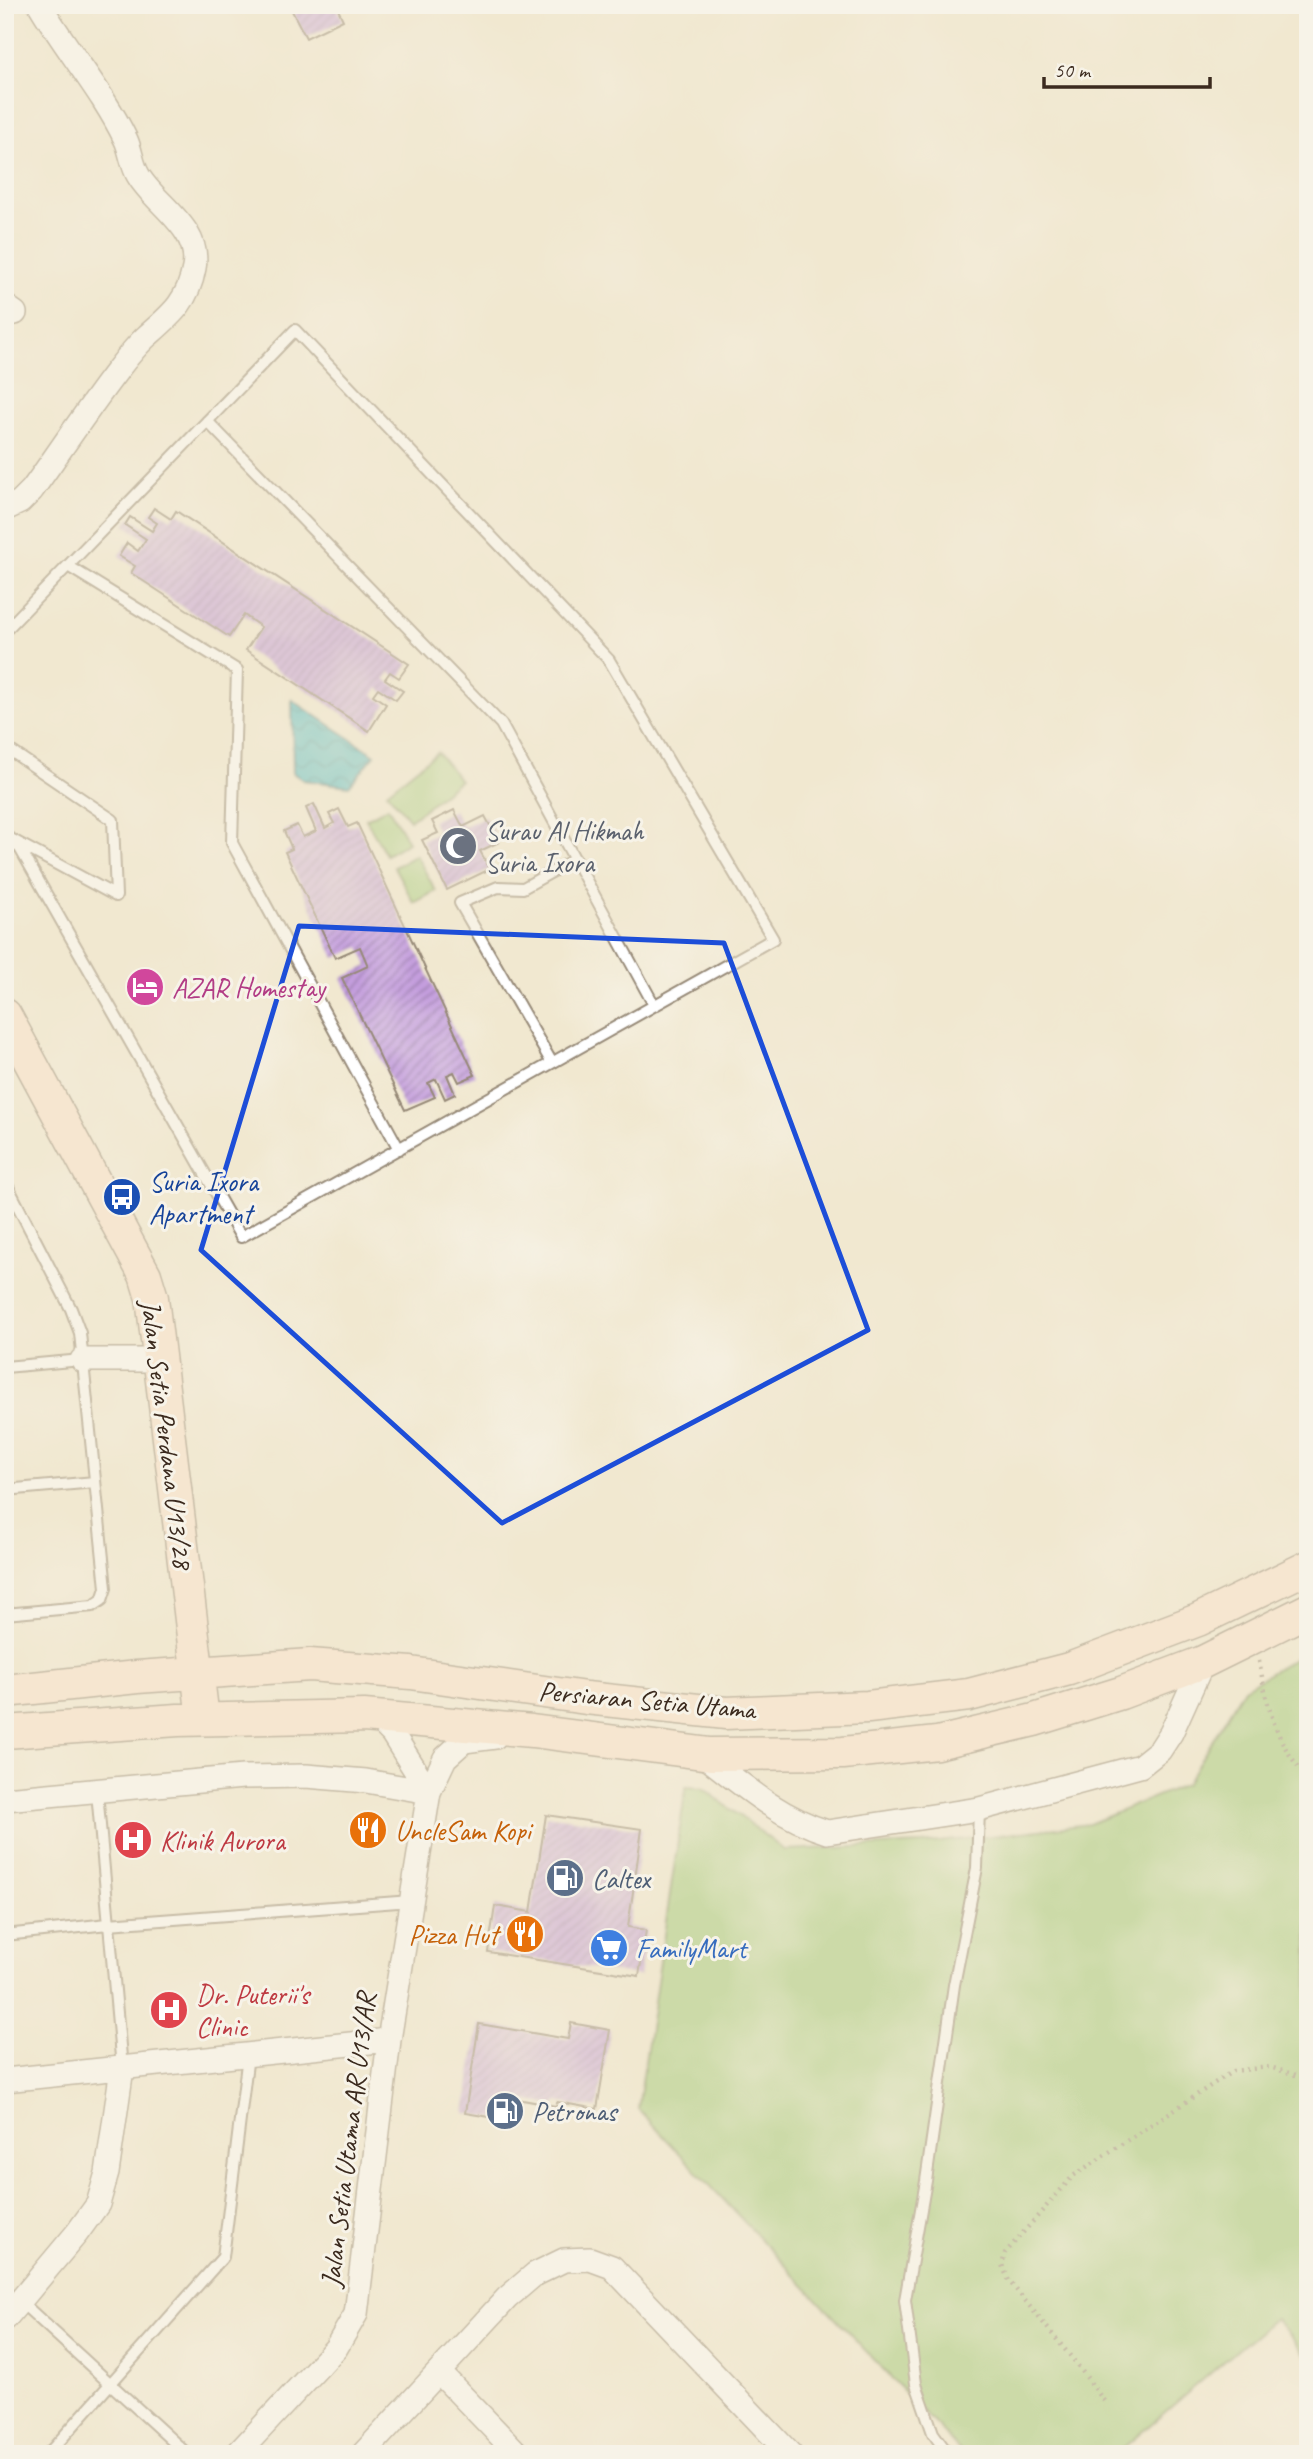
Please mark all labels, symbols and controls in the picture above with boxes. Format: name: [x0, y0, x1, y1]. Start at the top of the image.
scale bar: [1044, 46, 1210, 90]
text: 50 m: [1054, 57, 1092, 83]
place label: Surau Al Hikmah Suria Ixora: [485, 813, 645, 880]
mosque icon: Surau Al Hikmah Suria Ixora: [437, 825, 479, 867]
hotel icon: AZAR Homestay: [124, 966, 166, 1008]
place label: AZAR Homestay: [172, 970, 327, 1005]
place label: Suria Ixora Apartment: [149, 1164, 260, 1231]
bus stop icon: Suria Ixora Apartment: [101, 1176, 143, 1218]
street label: Jalan Setia Perdana U13/28: [133, 1296, 201, 1573]
street label: Persiaran Setia Utama: [537, 1673, 759, 1727]
restaurant icon: UncleSam Kopi: [347, 1809, 389, 1851]
place label: UncleSam Kopi: [395, 1813, 535, 1848]
hospital icon: Klinik Aurora: [112, 1819, 154, 1861]
place label: Klinik Aurora: [160, 1823, 286, 1858]
fuel station icon: Caltex: [544, 1857, 586, 1899]
place label: Caltex: [592, 1861, 653, 1896]
restaurant icon: Pizza Hut: [504, 1913, 546, 1955]
place label: Pizza Hut: [408, 1917, 502, 1952]
supermarket icon: FamilyMart: [588, 1927, 630, 1969]
place label: FamilyMart: [636, 1931, 749, 1966]
place label: Dr. Puterii's Clinic: [196, 1977, 312, 2044]
street label: Jalan Setia Utama AR U13/AR: [312, 1988, 384, 2291]
hospital icon: Dr. Puterii's Clinic: [148, 1989, 190, 2031]
fuel station icon: Petronas: [484, 2090, 526, 2132]
place label: Petronas: [532, 2094, 619, 2129]

